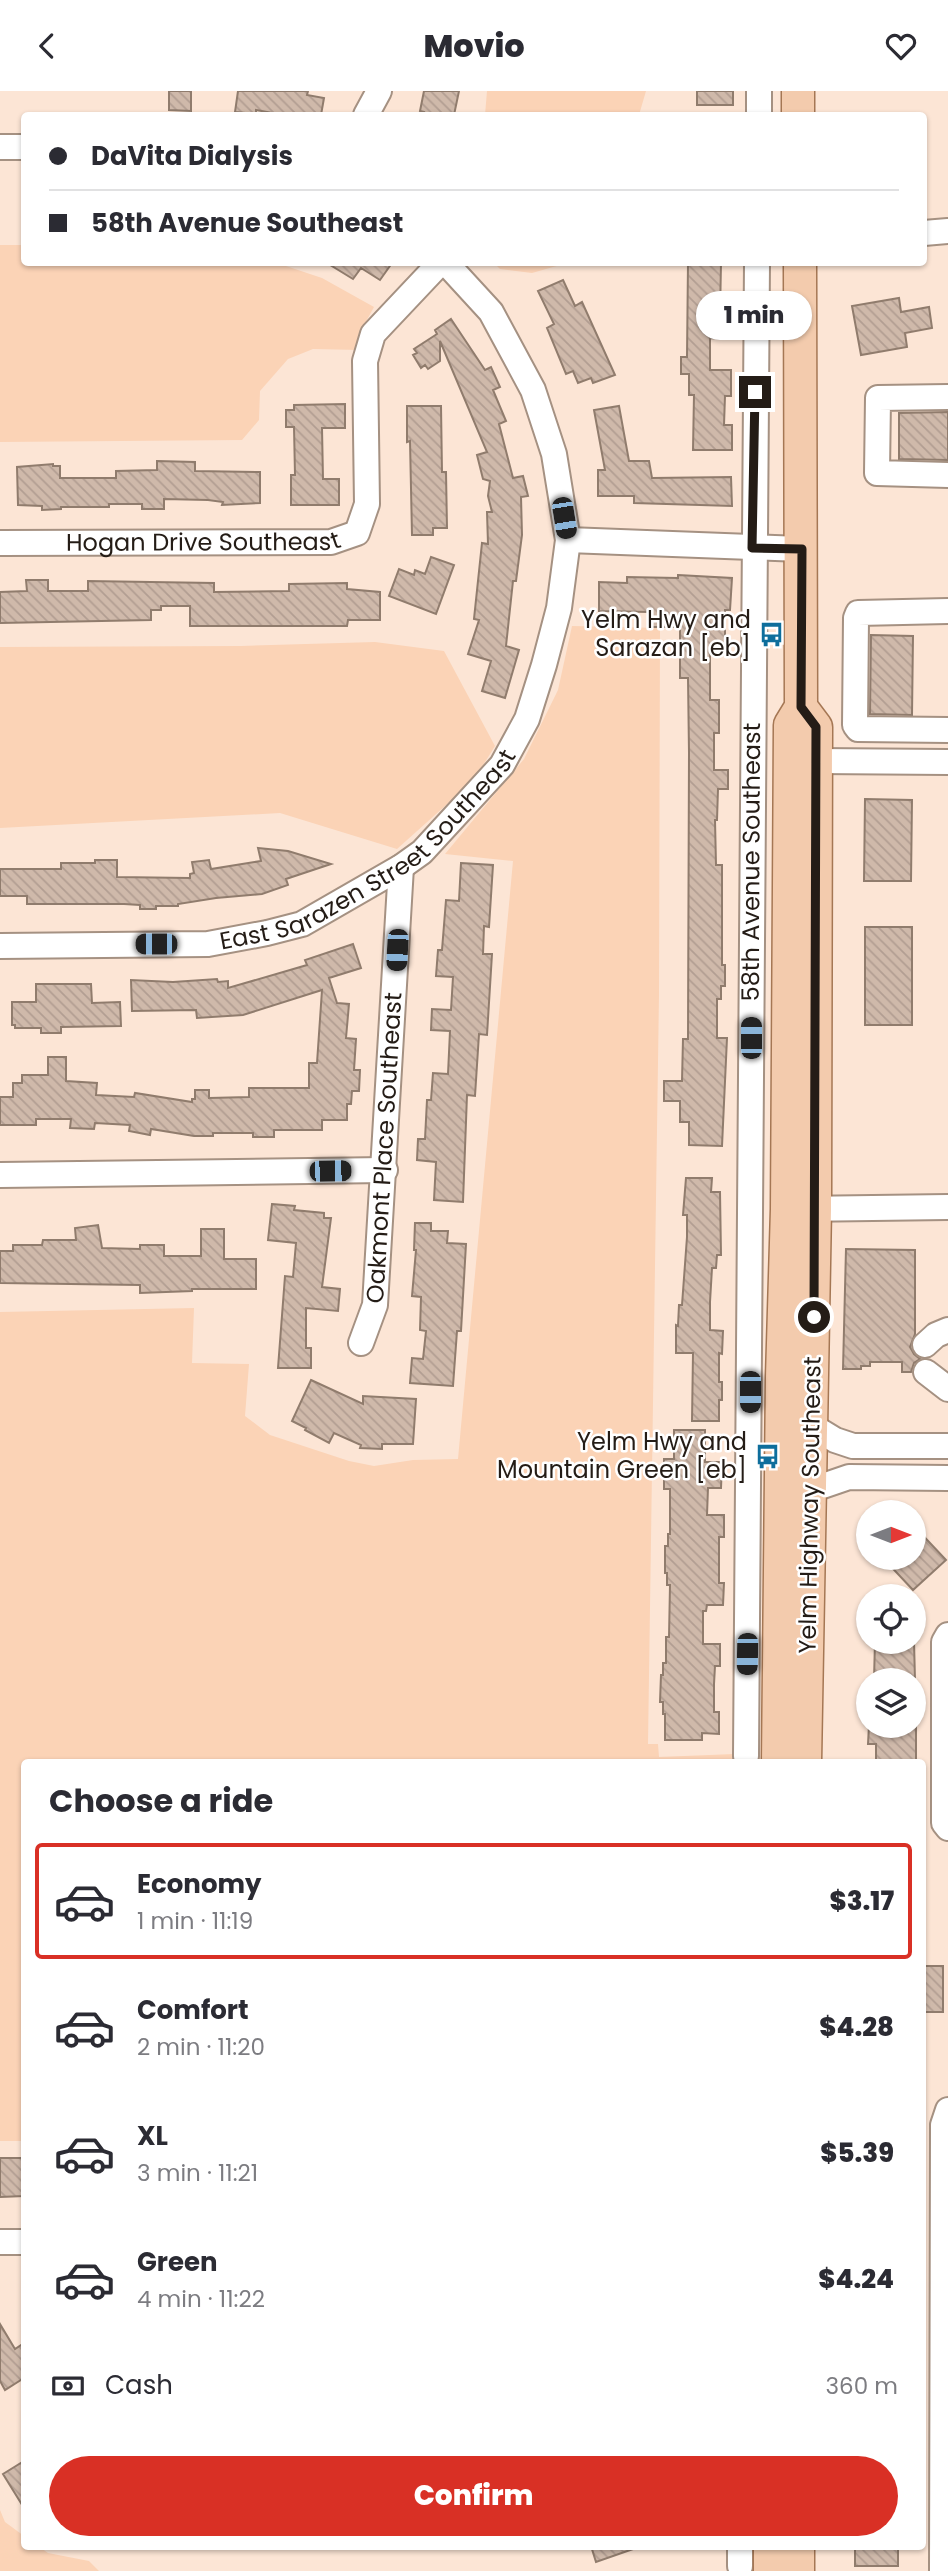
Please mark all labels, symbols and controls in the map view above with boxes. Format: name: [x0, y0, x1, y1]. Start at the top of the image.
text: Movio: [423, 23, 525, 68]
icon: back: [28, 27, 66, 65]
icon: heart: [882, 27, 920, 65]
text: DaVita Dialysis: [91, 138, 293, 174]
text: 58th Avenue Southeast: [91, 205, 403, 241]
callout: 1 min: [697, 291, 813, 339]
text: 1 min: [724, 299, 784, 331]
route end: [739, 376, 771, 408]
car: [551, 496, 578, 540]
street label: Hogan Drive Southeast: [66, 523, 345, 559]
place label: Yelm Hwy and Sarazan [eb]: [581, 603, 751, 664]
bus stop icon: Yelm Hwy and Sarazan [eb]: [757, 620, 785, 648]
street label: 58th Avenue Southeast: [734, 723, 768, 1001]
street label: East Sarazen Street Southeast: [217, 743, 523, 957]
car: [386, 928, 409, 972]
car: [136, 934, 178, 955]
street label: Oakmont Place Southeast: [358, 991, 410, 1304]
car: [741, 1017, 762, 1059]
car: [309, 1160, 352, 1182]
route start: [798, 1301, 830, 1333]
street label: Yelm Highway Southeast: [790, 1356, 829, 1654]
car: [740, 1371, 761, 1413]
place label: Yelm Hwy and Mountain Green [eb]: [497, 1425, 747, 1486]
bus stop icon: Yelm Hwy and Mountain Green [eb]: [753, 1442, 781, 1470]
north arrow: [856, 1500, 926, 1570]
map controls: [856, 1500, 926, 1738]
button: locate: [856, 1584, 926, 1654]
car: [737, 1633, 758, 1675]
button: layers: [856, 1668, 926, 1738]
text: Choose a ride: [49, 1778, 273, 1823]
text: Economy: [137, 1866, 261, 1902]
icon: car: [53, 1870, 116, 1933]
text: $3.17: [829, 1883, 894, 1919]
text: 1 min · 11:19: [137, 1905, 253, 1937]
text: Comfort: [137, 1992, 249, 2028]
icon: car: [53, 1996, 116, 2059]
text: $4.28: [819, 2009, 894, 2045]
text: 2 min · 11:20: [137, 2031, 265, 2063]
text: XL: [137, 2118, 168, 2154]
icon: car: [53, 2122, 116, 2185]
text: $5.39: [820, 2135, 894, 2171]
text: 3 min · 11:21: [137, 2157, 258, 2189]
text: Green: [137, 2244, 218, 2280]
icon: car: [53, 2248, 116, 2311]
text: $4.24: [818, 2261, 894, 2297]
text: 4 min · 11:22: [137, 2283, 265, 2315]
icon: cash: [49, 2367, 87, 2405]
text: Cash: [105, 2367, 173, 2403]
text: 360 m: [826, 2370, 898, 2402]
button: Confirm: [49, 2456, 898, 2536]

